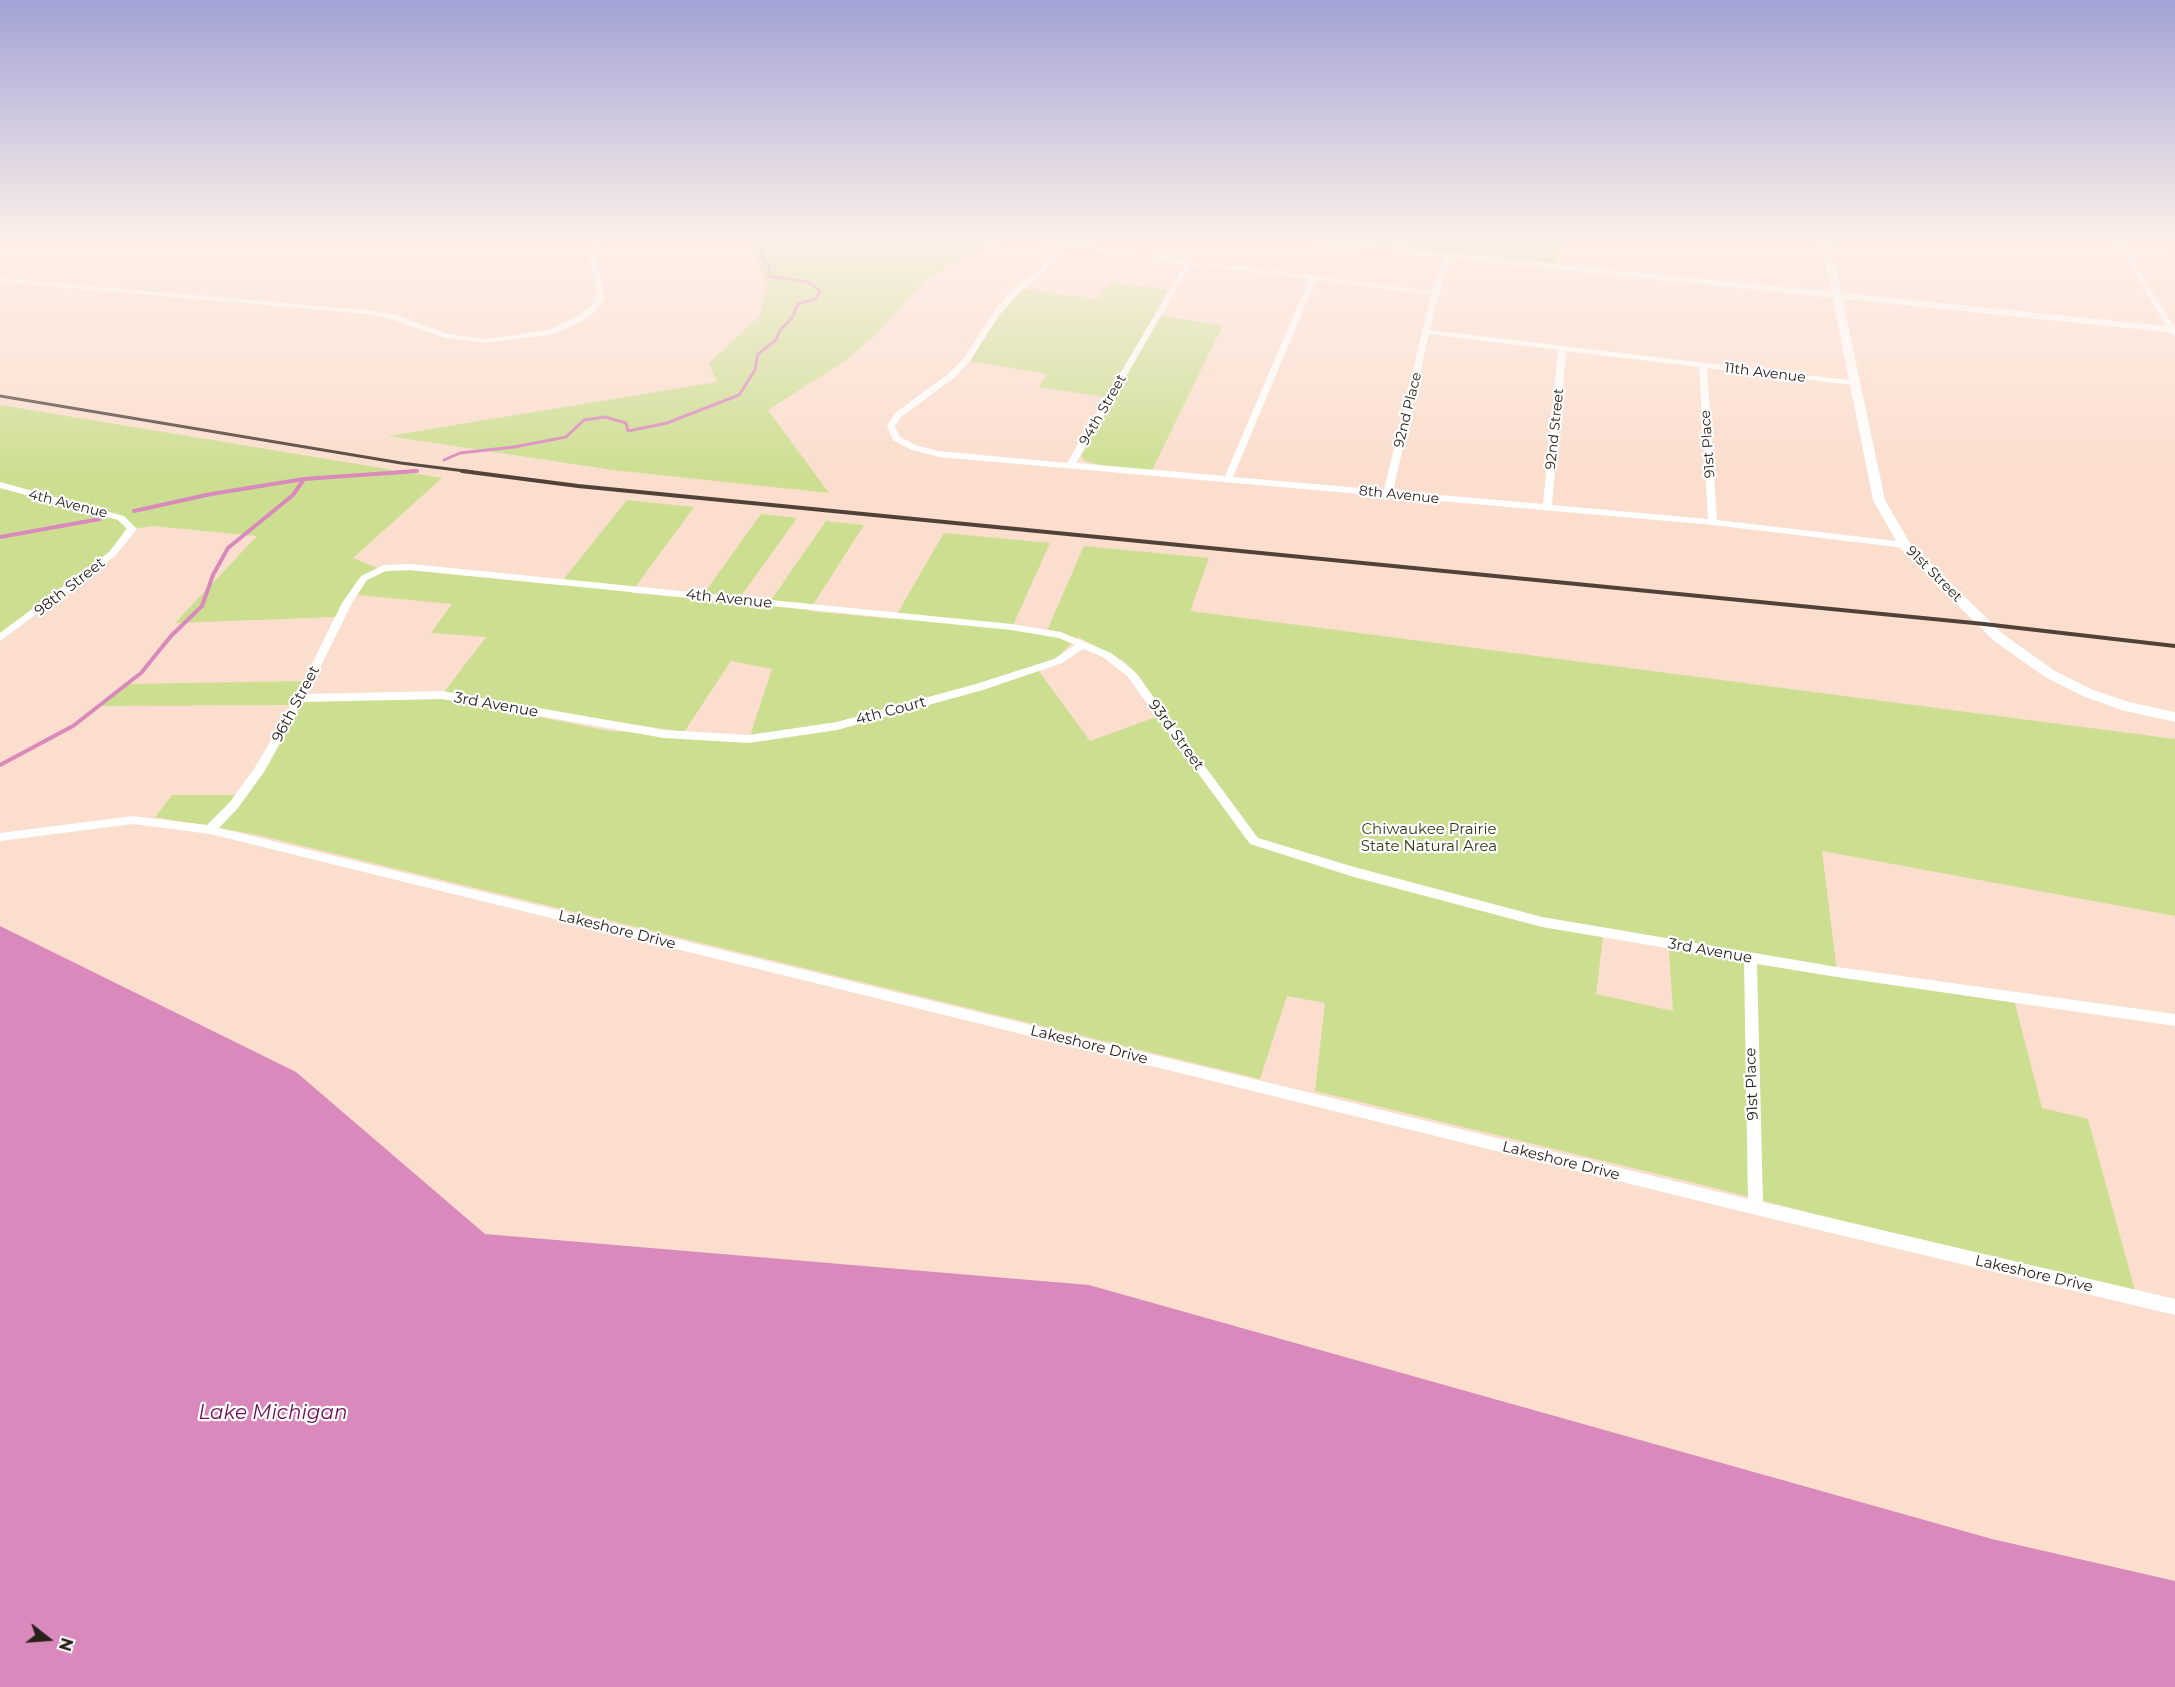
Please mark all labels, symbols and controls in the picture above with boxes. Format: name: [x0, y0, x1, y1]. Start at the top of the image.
street label: 11th Avenue: [1723, 360, 1807, 386]
street label: 92nd Place: [1390, 370, 1426, 450]
street label: 94th Street: [1076, 372, 1130, 448]
street label: 92nd Street: [1542, 388, 1568, 470]
street label: 91st Place: [1697, 409, 1719, 479]
street label: 8th Avenue: [1358, 482, 1440, 508]
street label: 4th Avenue: [27, 486, 109, 522]
street label: 91st Street: [1903, 543, 1965, 605]
street label: 98th Street: [31, 554, 109, 620]
street label: 4th Avenue: [685, 586, 773, 612]
street label: 96th Street: [268, 663, 324, 745]
street label: 3rd Avenue: [453, 689, 539, 721]
street label: 4th Court: [854, 693, 928, 729]
street label: 93rd Street: [1144, 696, 1208, 774]
park label: Chiwaukee Prairie State Natural Area: [1361, 821, 1497, 856]
street label: Lakeshore Drive: [556, 907, 678, 953]
street label: 3rd Avenue: [1667, 935, 1753, 967]
street label: Lakeshore Drive: [1028, 1022, 1150, 1068]
street label: 91st Place: [1742, 1047, 1762, 1121]
street label: Lakeshore Drive: [1500, 1138, 1622, 1184]
street label: Lakeshore Drive: [1973, 1252, 2095, 1296]
water label: Lake Michigan: [198, 1401, 348, 1425]
north arrow: [18, 1609, 78, 1669]
text: N: [55, 1635, 77, 1653]

